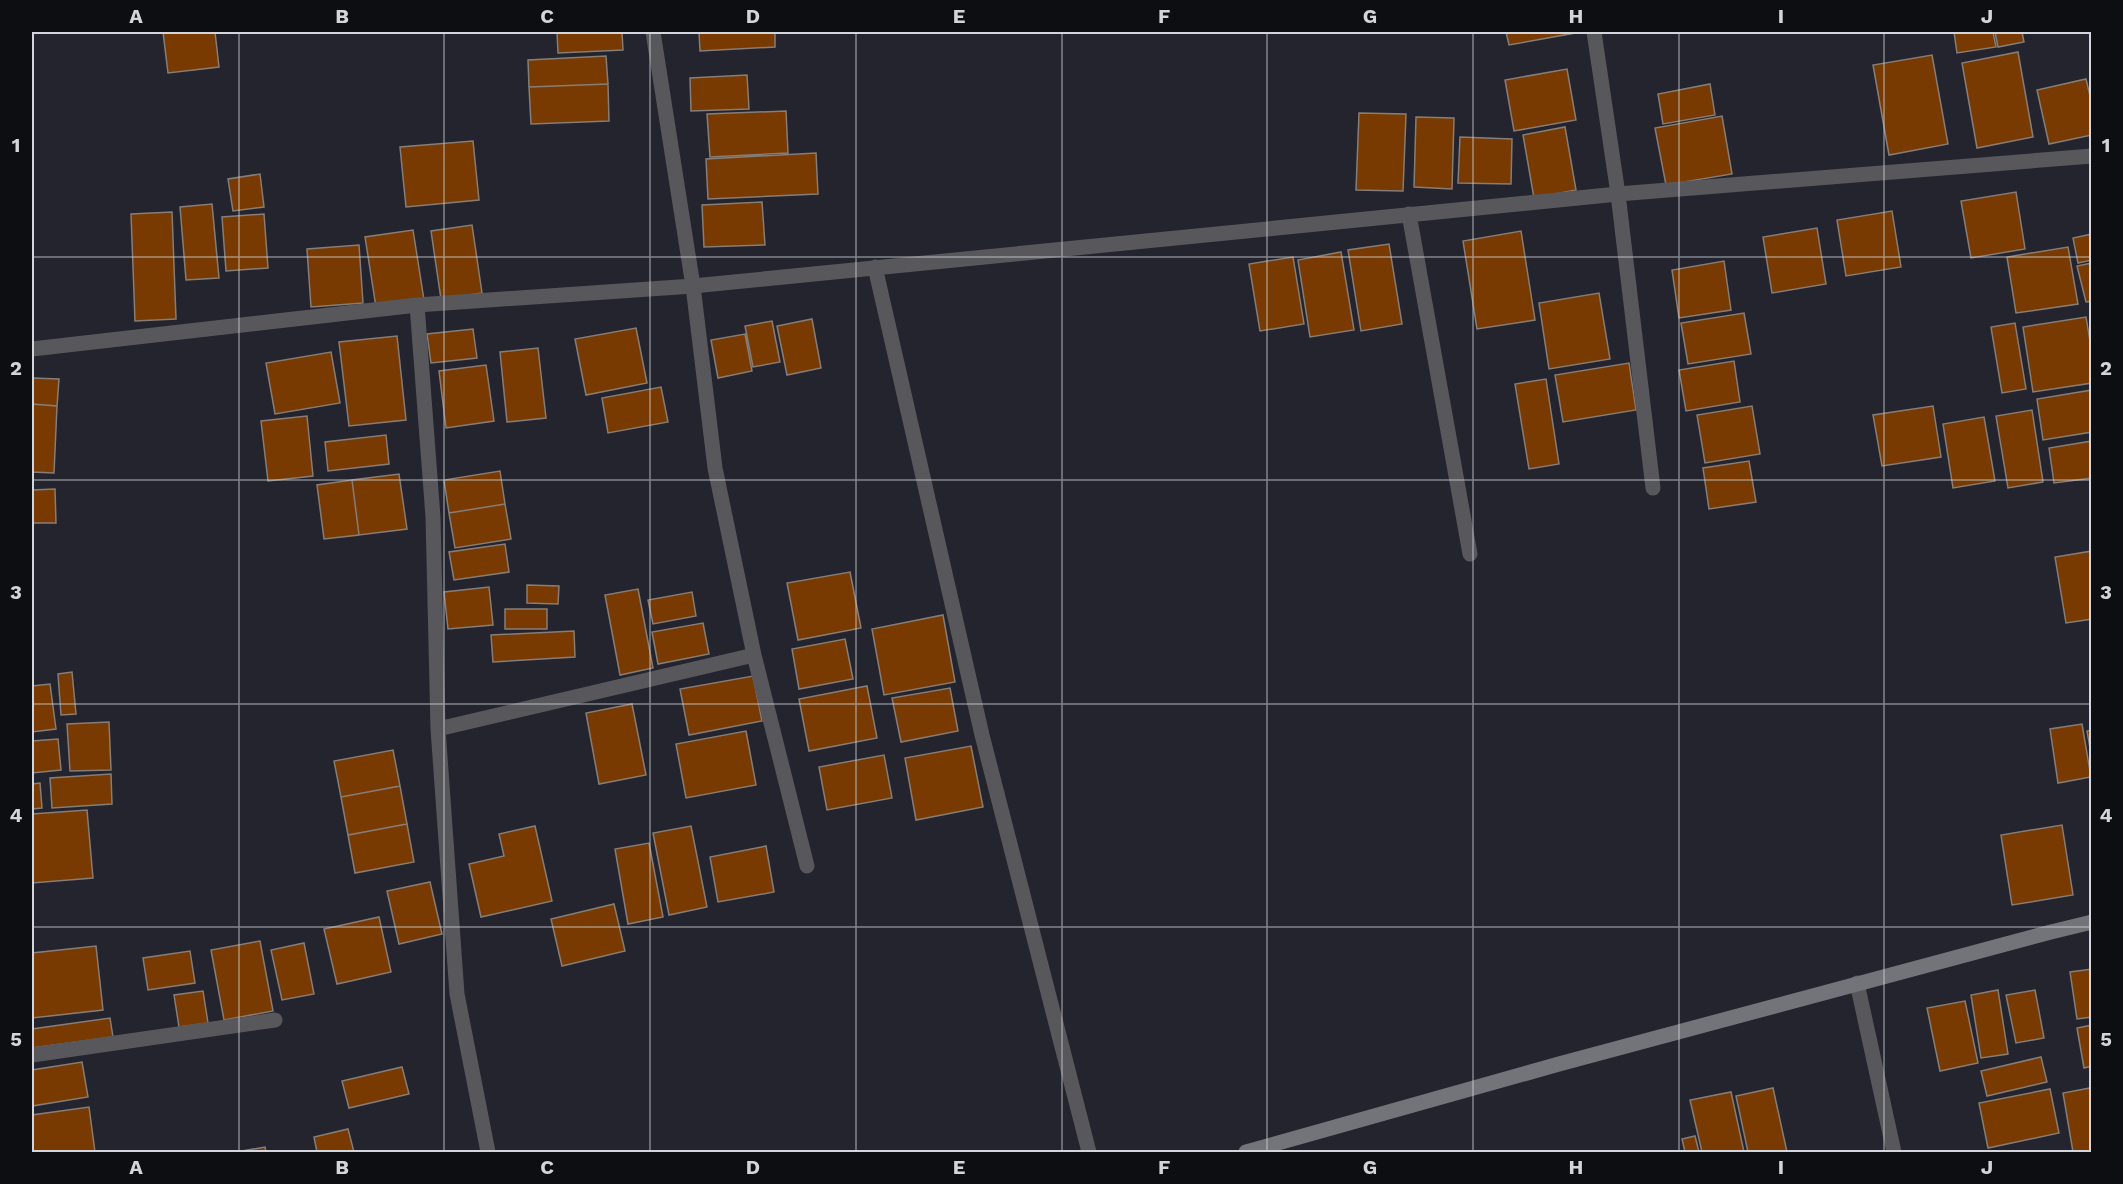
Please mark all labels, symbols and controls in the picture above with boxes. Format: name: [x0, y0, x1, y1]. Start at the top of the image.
text: A: [129, 4, 143, 28]
text: B: [335, 4, 349, 28]
text: C: [540, 4, 554, 28]
text: D: [746, 4, 760, 28]
text: E: [953, 4, 965, 28]
text: F: [1158, 4, 1170, 28]
text: G: [1363, 4, 1377, 28]
text: H: [1569, 4, 1583, 28]
text: I: [1778, 4, 1784, 28]
text: J: [1981, 4, 1993, 28]
text: 1: [12, 133, 20, 157]
text: 1: [2102, 133, 2110, 157]
text: 2: [10, 356, 22, 380]
text: 2: [2100, 356, 2112, 380]
text: 3: [10, 580, 22, 604]
text: 3: [2100, 580, 2112, 604]
text: 4: [10, 803, 23, 827]
text: 4: [2100, 803, 2113, 827]
text: 5: [10, 1027, 22, 1051]
text: 5: [2100, 1027, 2112, 1051]
text: A: [129, 1155, 143, 1179]
text: B: [335, 1155, 349, 1179]
text: C: [540, 1155, 554, 1179]
text: D: [746, 1155, 760, 1179]
text: E: [953, 1155, 965, 1179]
text: F: [1158, 1155, 1170, 1179]
text: G: [1363, 1155, 1377, 1179]
text: H: [1569, 1155, 1583, 1179]
text: I: [1778, 1155, 1784, 1179]
text: J: [1981, 1155, 1993, 1179]

